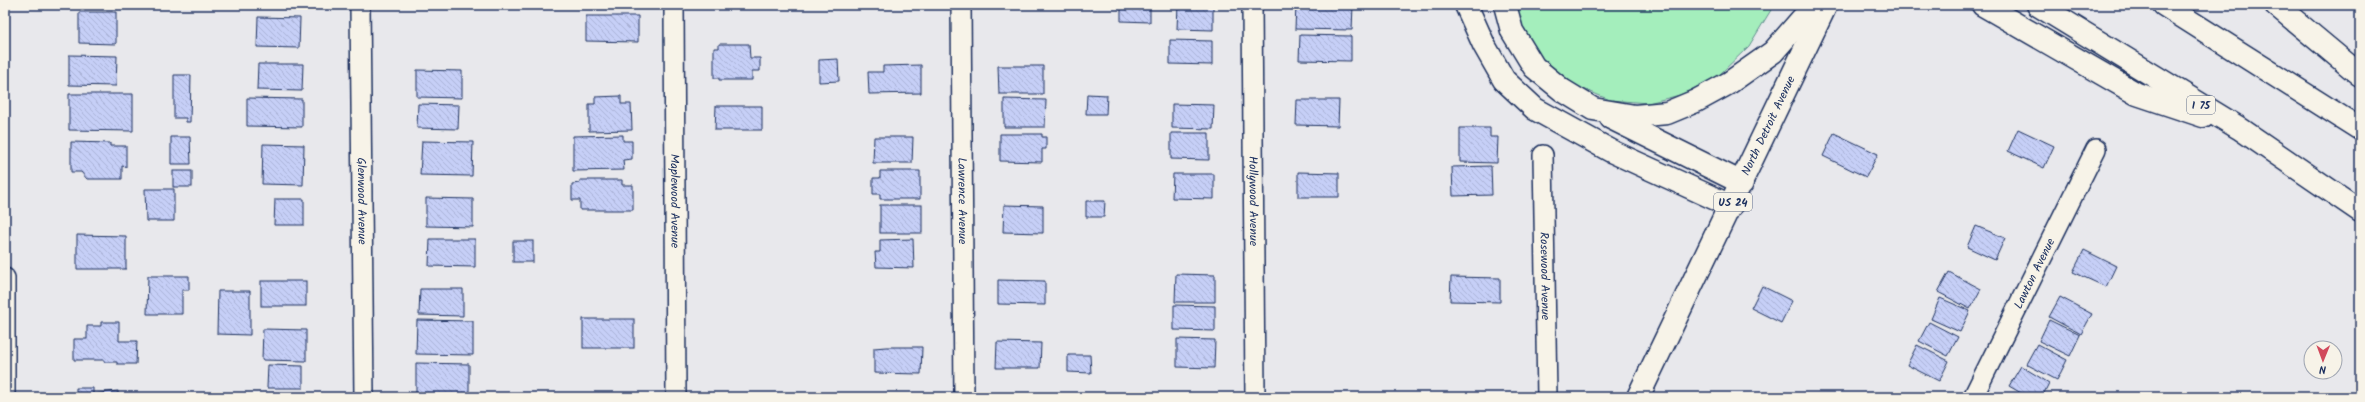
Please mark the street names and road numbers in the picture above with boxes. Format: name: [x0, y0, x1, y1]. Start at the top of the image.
street label: North Detroit Avenue: [1737, 72, 1801, 179]
road number: I 75: [2187, 96, 2215, 114]
street label: Maplewood Avenue: [665, 154, 684, 249]
street label: Hollywood Avenue: [1243, 156, 1263, 247]
street label: Glenwood Avenue: [352, 157, 371, 245]
street label: Lawrence Avenue: [952, 157, 972, 245]
road number: US 24: [1714, 193, 1752, 211]
street label: Rosewood Avenue: [1534, 232, 1555, 321]
street label: Lawton Avenue: [2009, 234, 2061, 312]

